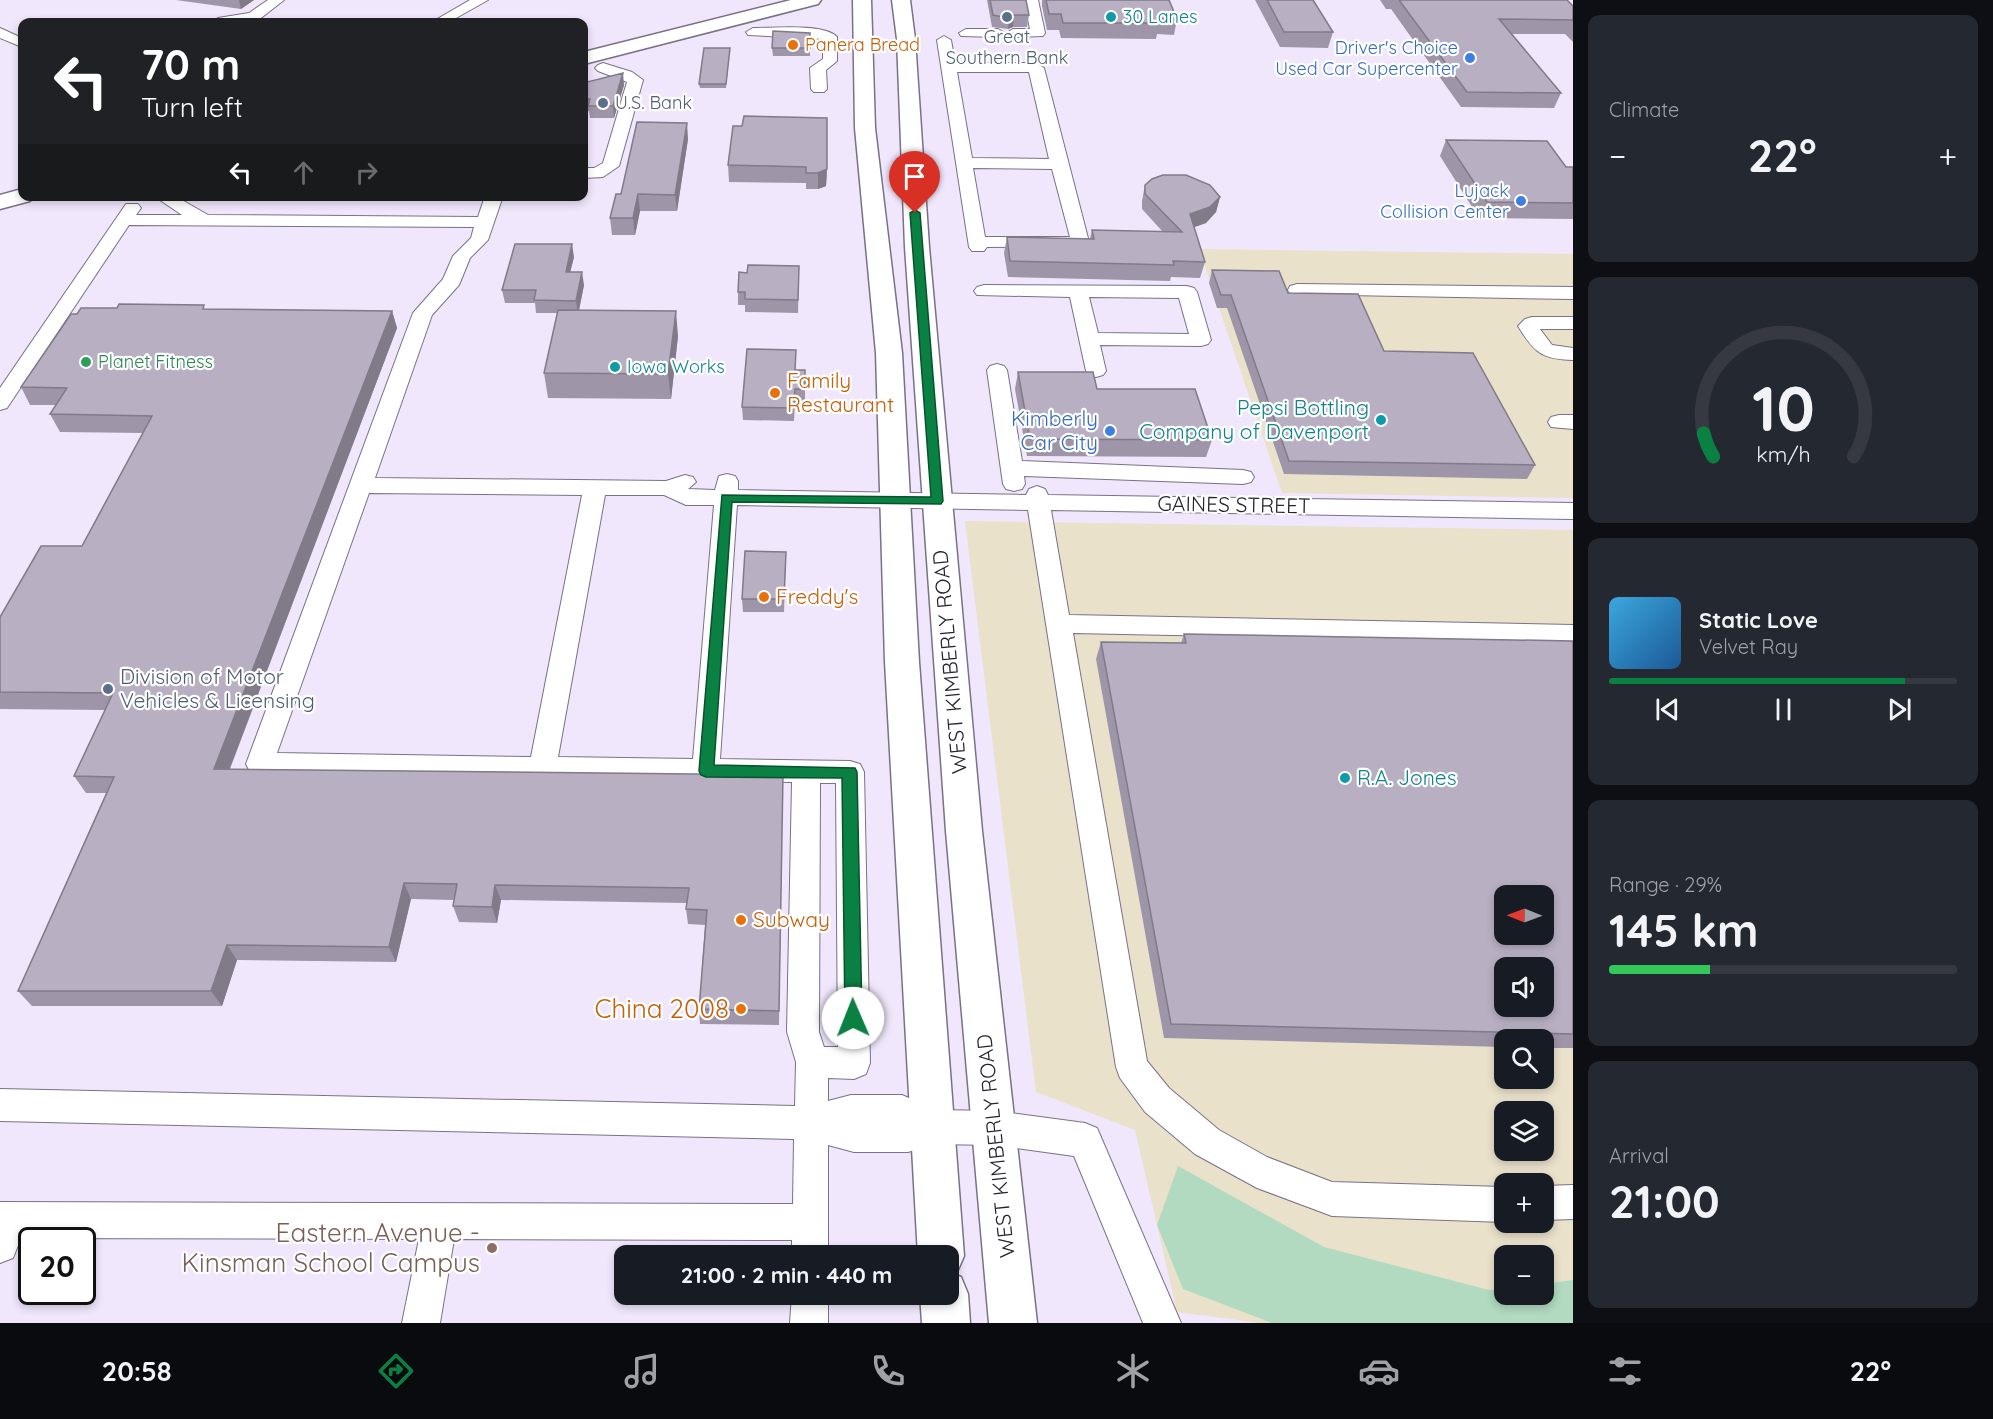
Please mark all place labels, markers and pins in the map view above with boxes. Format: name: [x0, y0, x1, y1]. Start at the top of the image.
place label: 30 Lanes: [1123, 5, 1198, 28]
marker: Great Southern Bank: [1000, 10, 1014, 24]
marker: 30 Lanes: [1104, 10, 1118, 24]
place label: Great Southern Bank: [946, 25, 1068, 69]
place label: Panera Bread: [805, 33, 920, 56]
place label: Driver's Choice Used Car Supercenter: [1275, 36, 1458, 80]
marker: Panera Bread: [786, 38, 800, 52]
marker: Driver's Choice Used Car Supercenter: [1463, 51, 1477, 65]
place label: U.S. Bank: [615, 91, 692, 114]
marker: U.S. Bank: [596, 96, 610, 110]
pin: [889, 151, 940, 213]
place label: Lujack Collision Center: [1380, 179, 1509, 223]
marker: Lujack Collision Center: [1514, 194, 1528, 208]
place label: Planet Fitness: [98, 350, 213, 373]
marker: Planet Fitness: [79, 355, 93, 369]
place label: Iowa Works: [627, 355, 725, 378]
marker: Iowa Works: [608, 360, 622, 374]
place label: Family Restaurant: [787, 367, 894, 417]
marker: Family Restaurant: [768, 386, 782, 400]
place label: Pepsi Bottling Company of Davenport: [1139, 394, 1369, 444]
place label: Kimberly Car City: [1011, 405, 1098, 455]
marker: Pepsi Bottling Company of Davenport: [1374, 413, 1388, 427]
marker: Kimberly Car City: [1103, 424, 1117, 438]
place label: Freddy's: [776, 583, 858, 609]
marker: Freddy's: [757, 590, 771, 604]
place label: Division of Motor Vehicles & Licensing: [120, 663, 315, 713]
marker: Division of Motor Vehicles & Licensing: [101, 682, 115, 696]
place label: R.A. Jones: [1357, 764, 1457, 790]
marker: R.A. Jones: [1338, 771, 1352, 785]
place label: Subway: [753, 906, 830, 932]
marker: Subway: [734, 913, 748, 927]
place label: China 2008: [594, 992, 729, 1025]
marker: China 2008: [734, 1002, 748, 1016]
place label: Eastern Avenue - Kinsman School Campus: [182, 1216, 480, 1279]
marker: Eastern Avenue - Kinsman School Campus: [485, 1241, 499, 1255]

